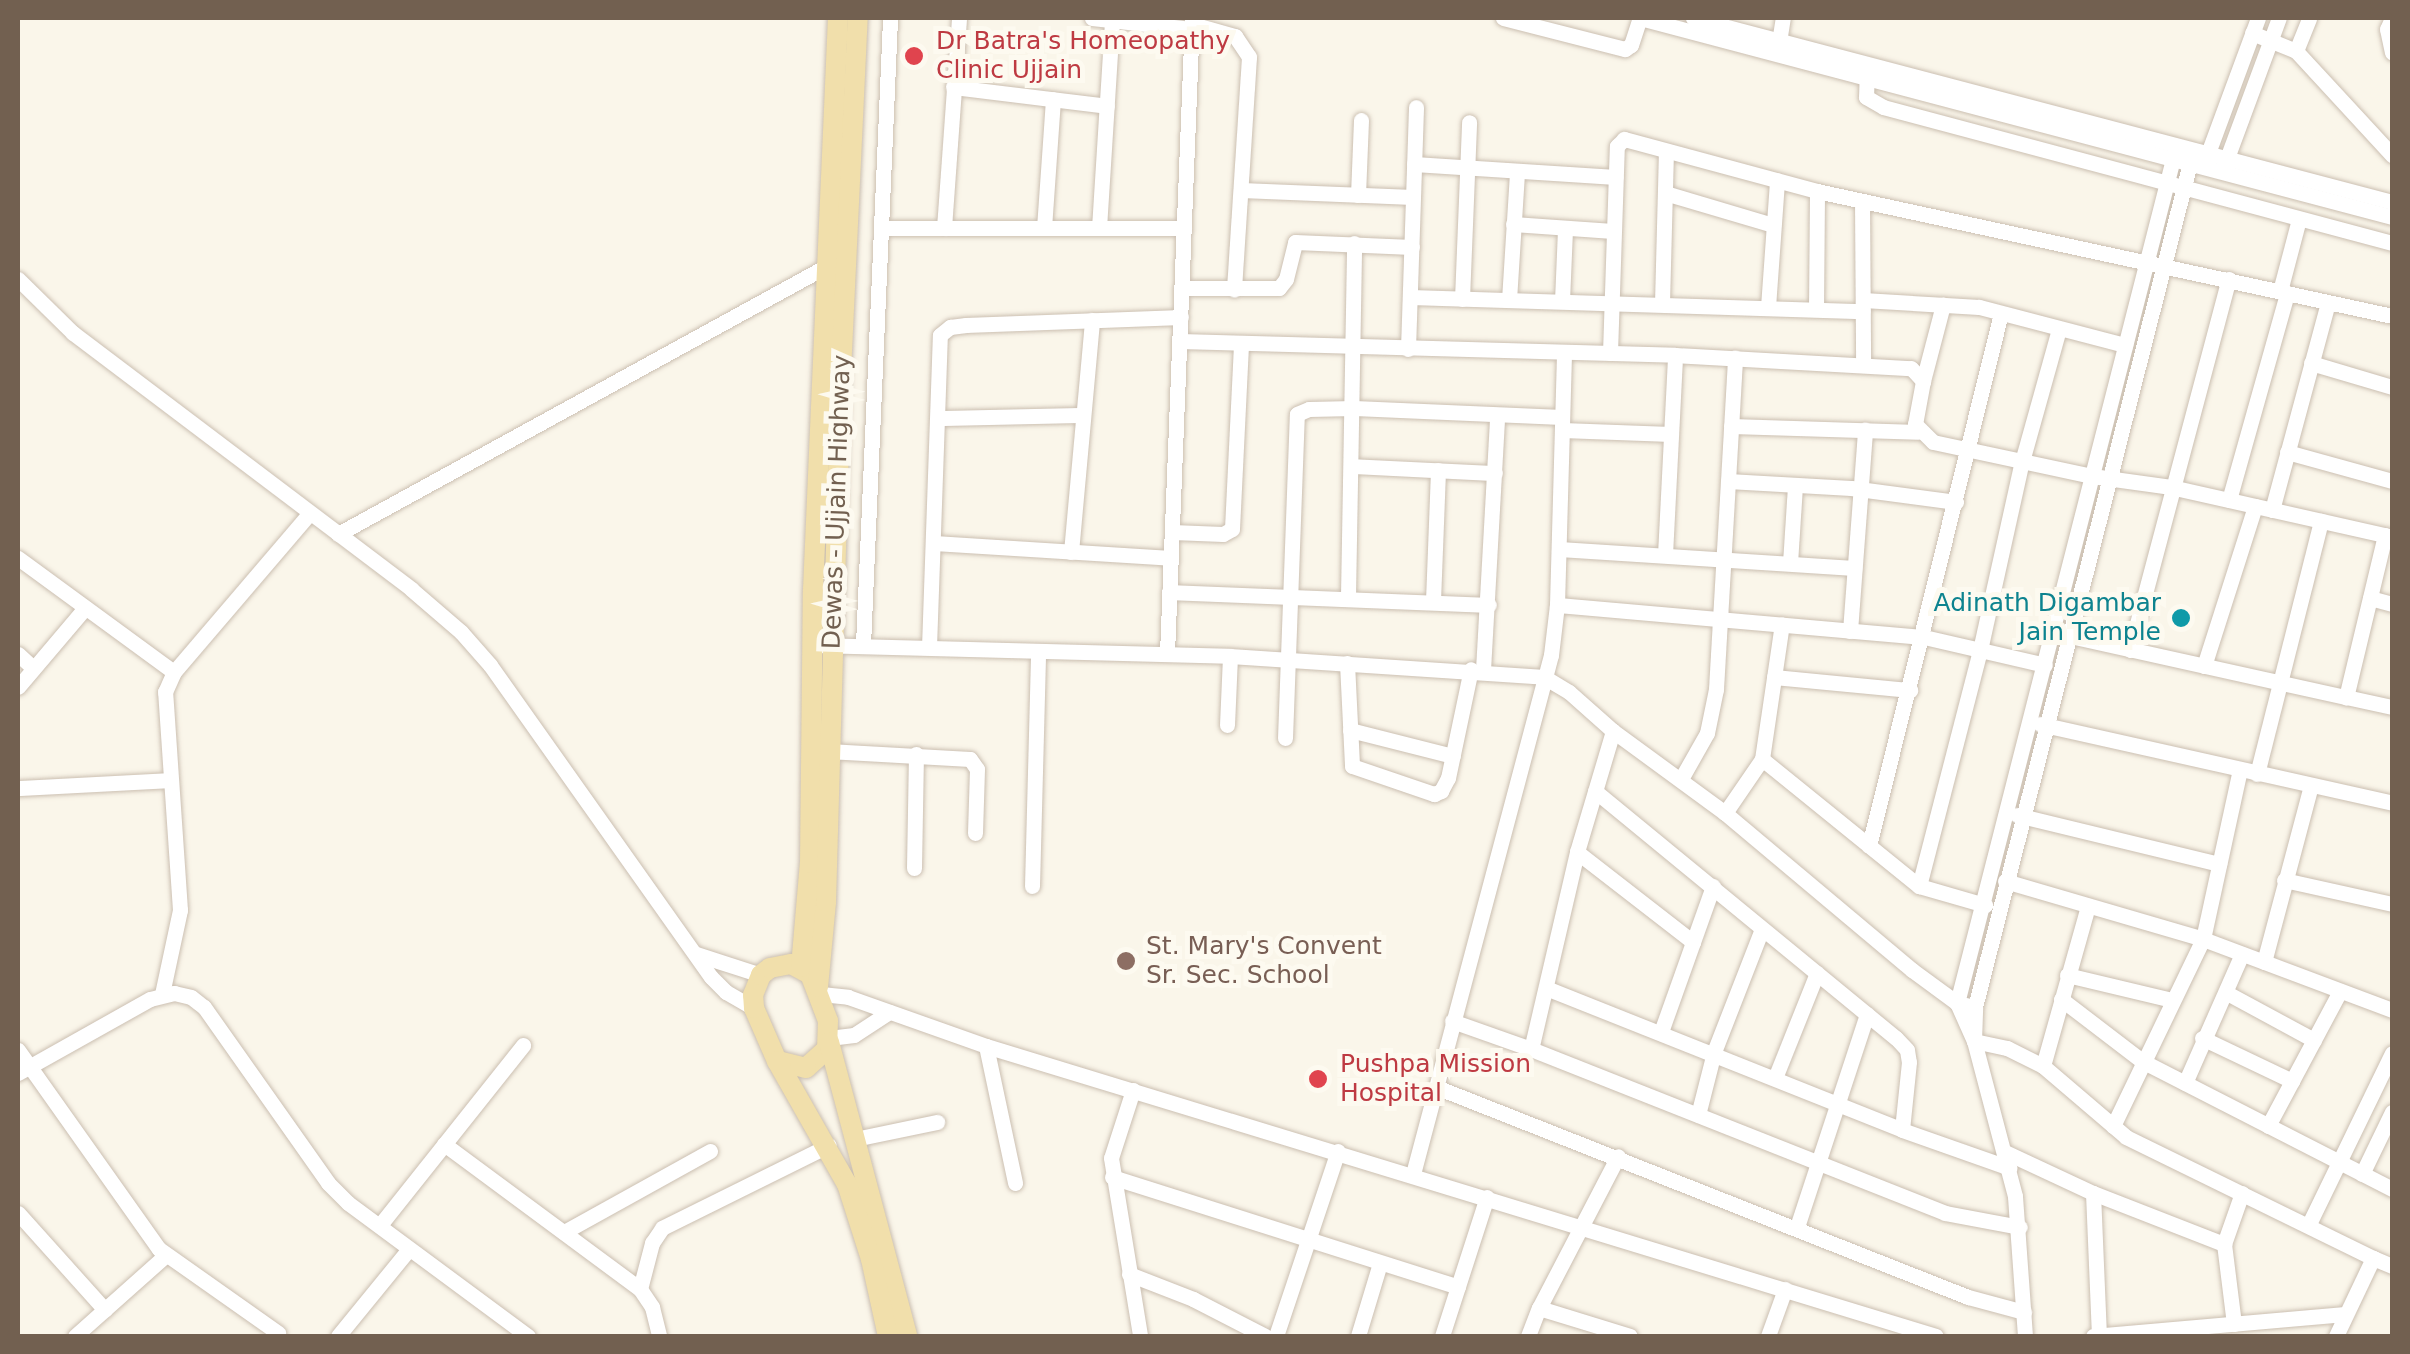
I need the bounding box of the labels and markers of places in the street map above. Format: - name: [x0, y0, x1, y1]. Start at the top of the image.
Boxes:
- place label: Dr Batra's Homeopathy Clinic Ujjain: [936, 27, 1230, 86]
- marker: Dr Batra's Homeopathy Clinic Ujjain: [901, 43, 927, 69]
- place label: Adinath Digambar Jain Temple: [1934, 589, 2161, 648]
- marker: Adinath Digambar Jain Temple: [2170, 607, 2192, 629]
- place label: St. Mary's Convent Sr. Sec. School: [1146, 932, 1382, 991]
- marker: St. Mary's Convent Sr. Sec. School: [1115, 950, 1137, 972]
- place label: Pushpa Mission Hospital: [1340, 1050, 1531, 1109]
- marker: Pushpa Mission Hospital: [1305, 1066, 1331, 1092]

